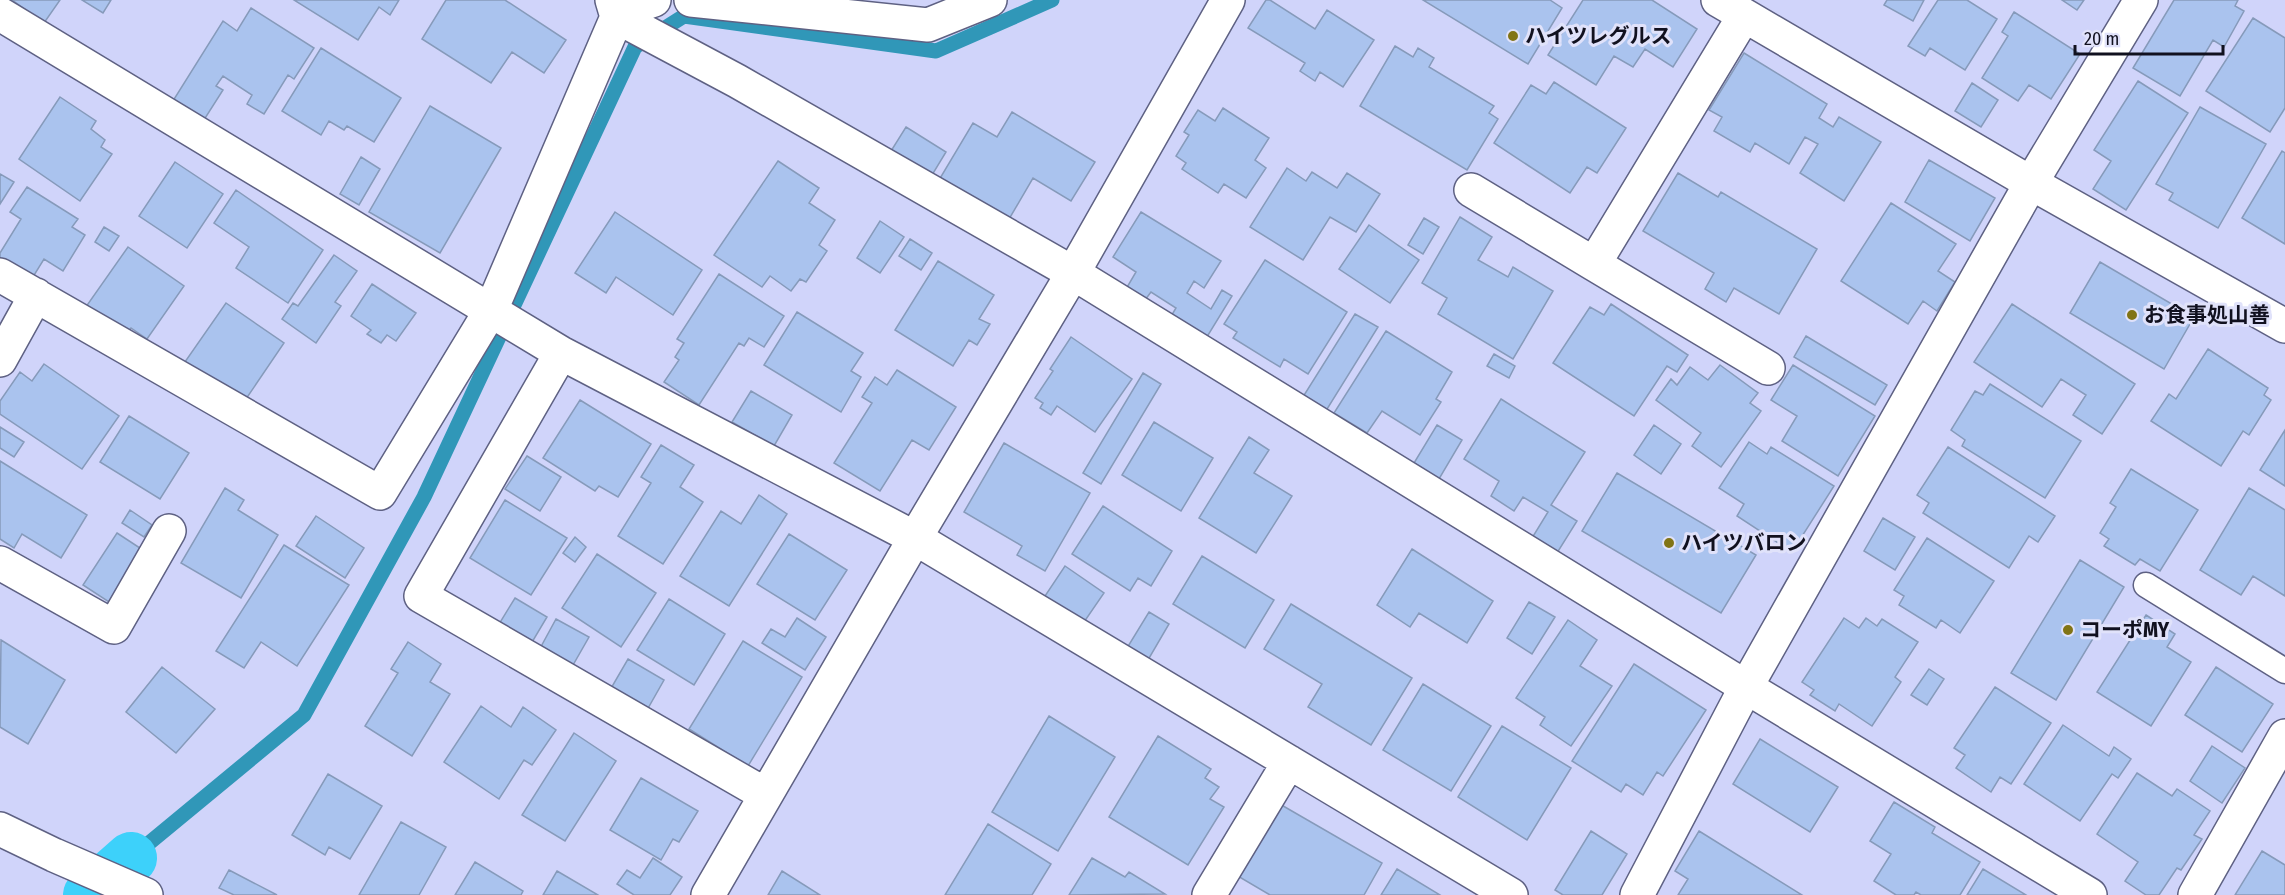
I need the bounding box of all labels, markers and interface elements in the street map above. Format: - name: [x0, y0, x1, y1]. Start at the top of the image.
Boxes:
- scale bar: [2075, 18, 2224, 56]
- place label: ハイツレグルス: [1525, 23, 1672, 49]
- text: 20 m: [2084, 28, 2119, 50]
- marker: ハイツレグルス: [1506, 29, 1520, 43]
- place label: お食事処山善: [2144, 302, 2270, 328]
- marker: お食事処山善: [2125, 308, 2139, 322]
- place label: ハイツバロン: [1681, 530, 1807, 556]
- marker: ハイツバロン: [1662, 536, 1676, 550]
- place label: コーポMY: [2080, 617, 2170, 643]
- marker: コーポMY: [2061, 623, 2075, 637]

